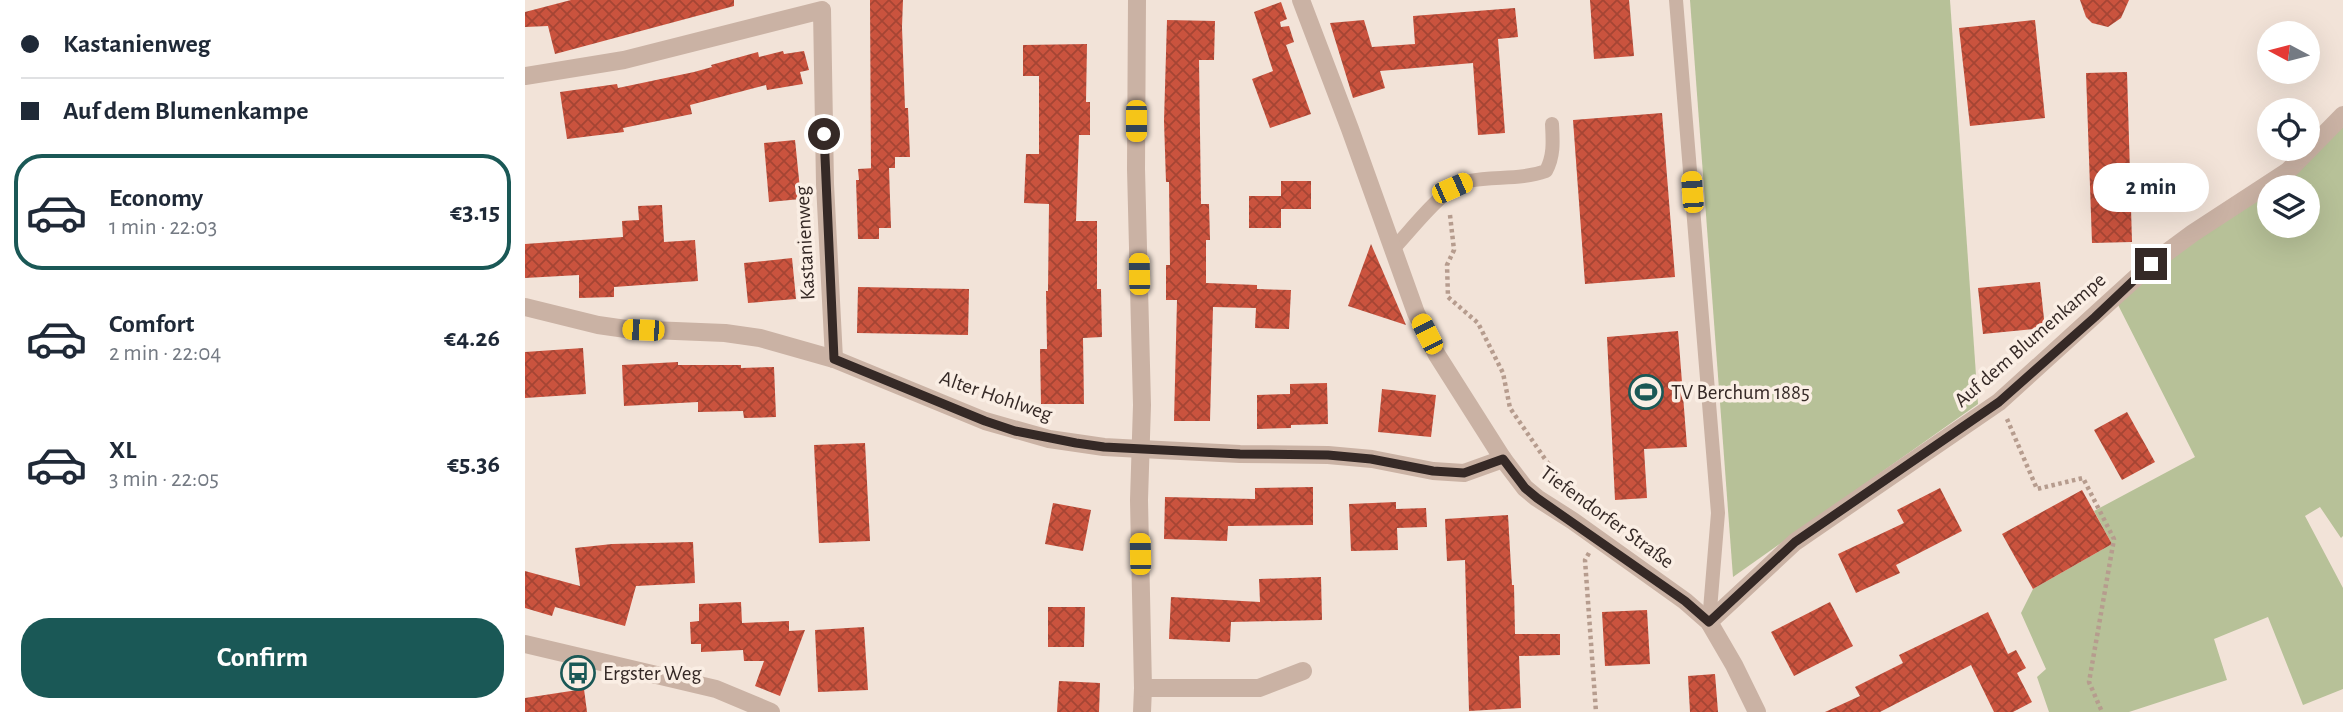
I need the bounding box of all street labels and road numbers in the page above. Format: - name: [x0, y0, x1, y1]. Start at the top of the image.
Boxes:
- street label: Kastanienweg: [791, 184, 818, 301]
- street label: Auf dem Blumenkampe: [1950, 269, 2110, 411]
- street label: Alter Hohlweg: [937, 367, 1056, 425]
- street label: Tiefendorfer Straße: [1536, 462, 1678, 572]

